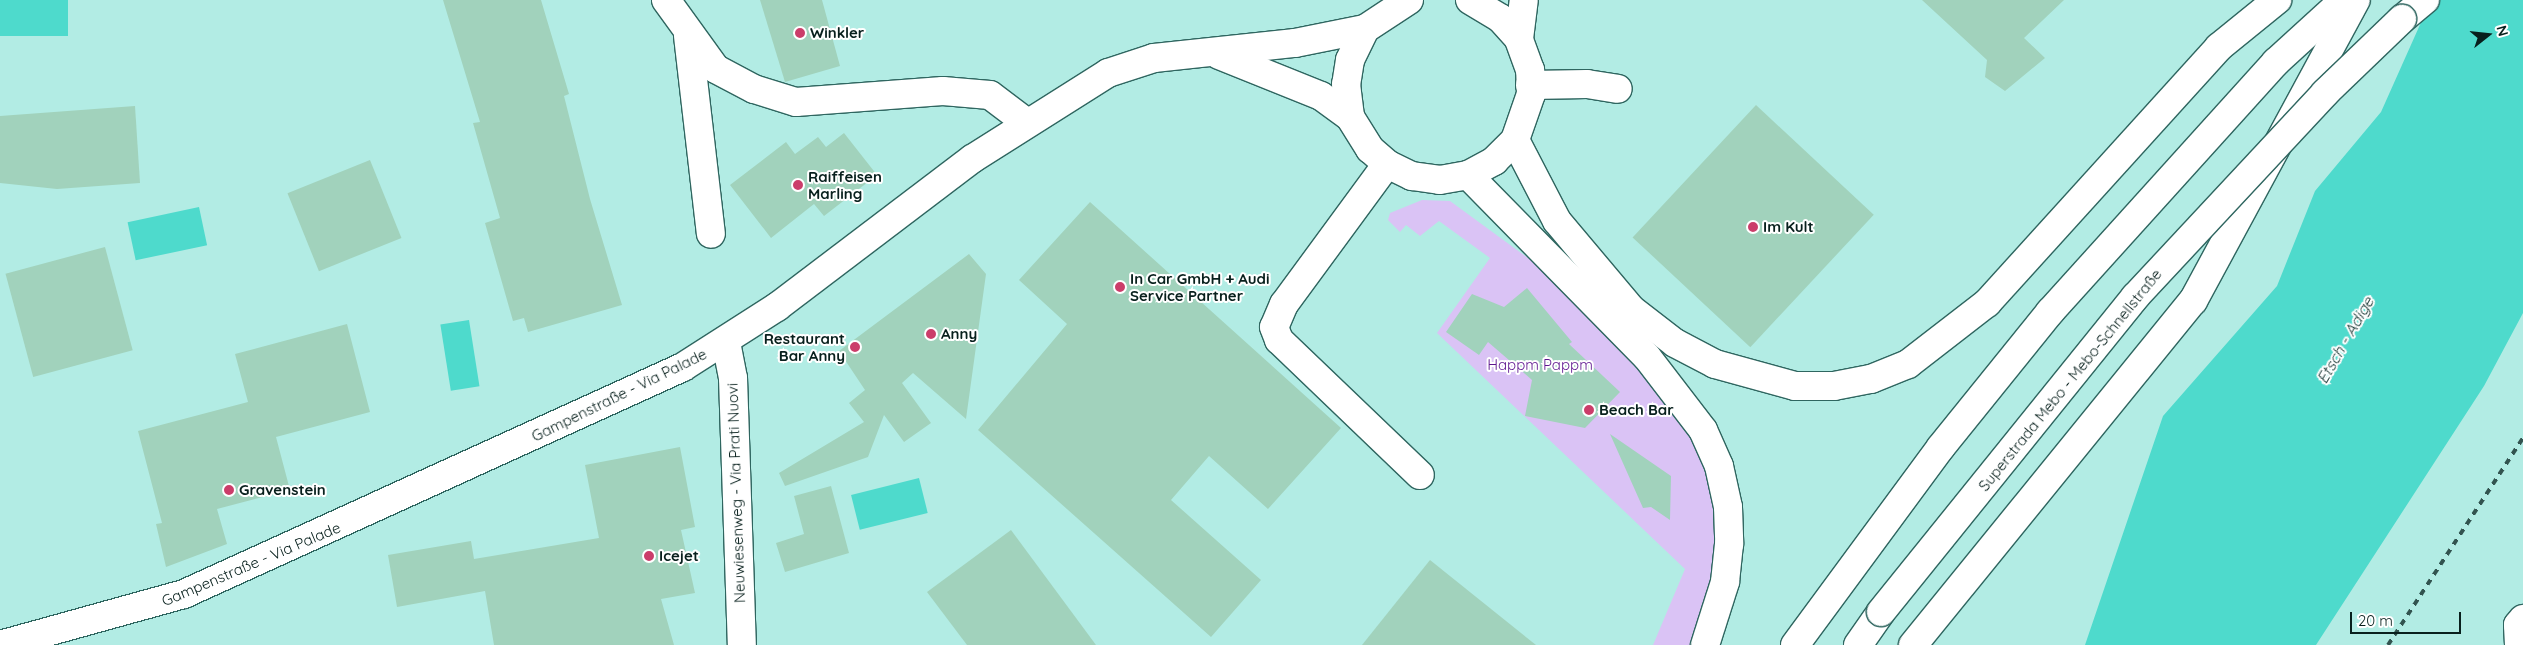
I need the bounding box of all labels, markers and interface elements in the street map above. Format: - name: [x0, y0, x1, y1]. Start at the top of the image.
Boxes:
- north arrow: [2463, 10, 2513, 60]
- text: N: [2492, 23, 2512, 38]
- place label: Winkler: [810, 24, 864, 42]
- marker: Winkler: [794, 27, 806, 39]
- place label: Raiffeisen Marling: [808, 167, 882, 202]
- marker: Raiffeisen Marling: [792, 179, 804, 191]
- place label: Im Kult: [1763, 218, 1814, 236]
- marker: Im Kult: [1747, 221, 1759, 233]
- street label: Superstrada Mebo - Mebo-Schnellstraße: [1975, 265, 2165, 495]
- place label: In Car GmbH + Audi Service Partner: [1130, 269, 1270, 304]
- marker: In Car GmbH + Audi Service Partner: [1114, 281, 1126, 293]
- water label: Etsch - Adige: [2312, 293, 2378, 387]
- place label: Anny: [941, 325, 977, 343]
- marker: Anny: [925, 328, 937, 340]
- place label: Restaurant Bar Anny: [764, 329, 845, 364]
- marker: Restaurant Bar Anny: [849, 341, 861, 353]
- street label: Gampenstraße - Via Palade: [529, 345, 709, 445]
- park label: Happm Pappm: [1487, 356, 1593, 374]
- street label: Neuwiesenweg - Via Prati Nuovi: [723, 383, 749, 603]
- place label: Beach Bar: [1599, 401, 1674, 419]
- marker: Beach Bar: [1583, 404, 1595, 416]
- place label: Gravenstein: [239, 481, 326, 499]
- marker: Gravenstein: [223, 484, 235, 496]
- street label: Gampenstraße - Via Palade: [159, 518, 343, 610]
- place label: Icejet: [659, 547, 699, 565]
- marker: Icejet: [643, 550, 655, 562]
- scale bar: [2353, 602, 2464, 634]
- text: 20 m: [2358, 611, 2393, 630]

